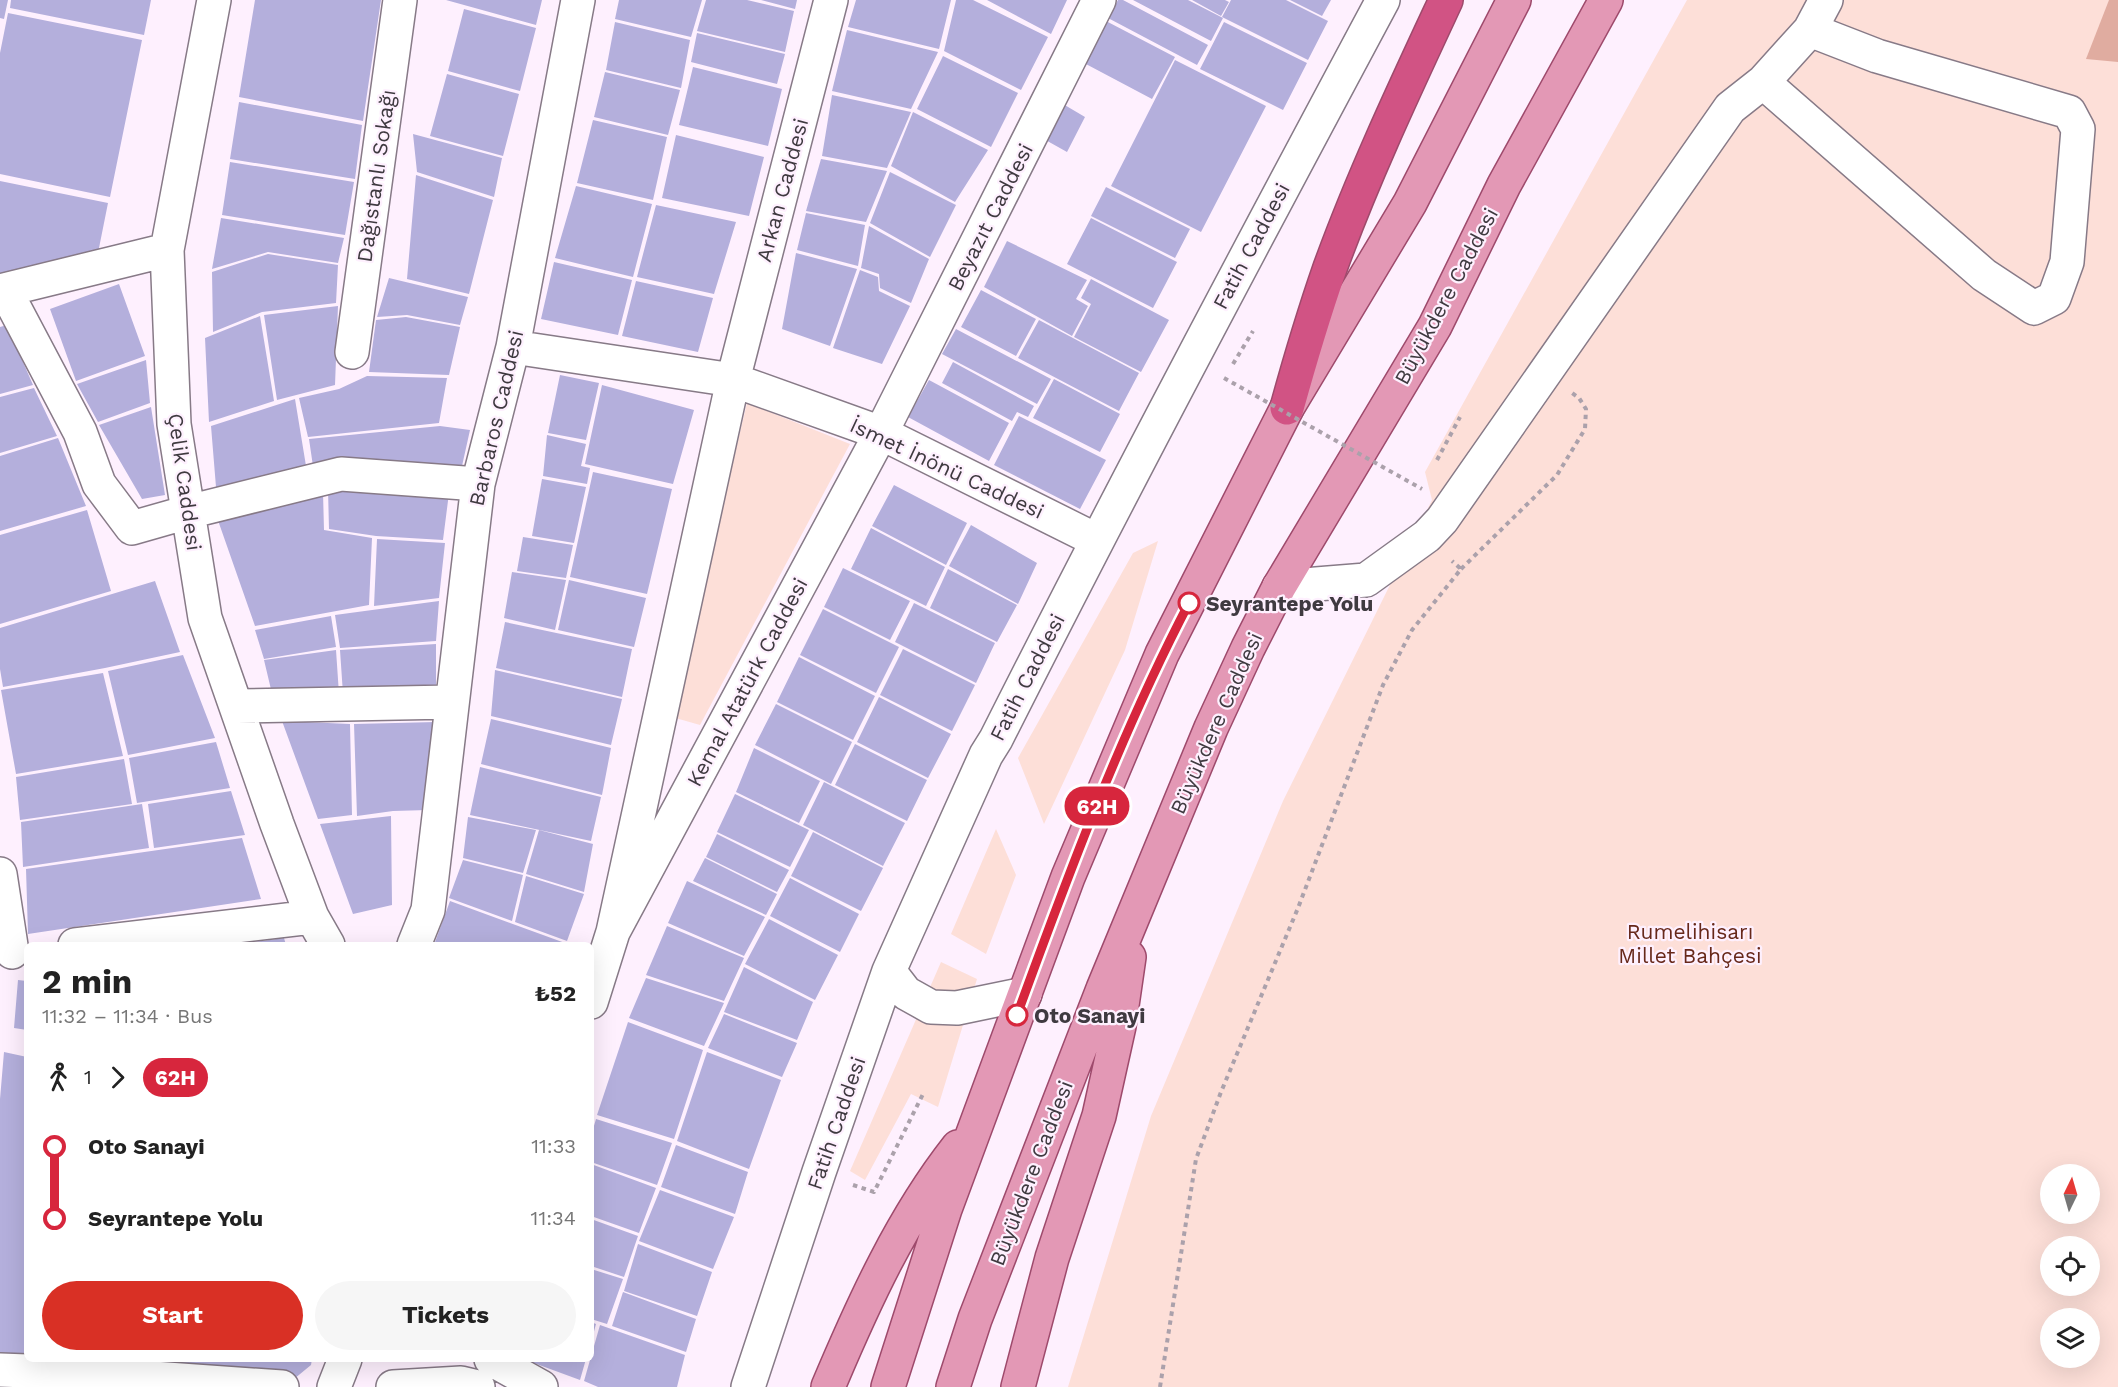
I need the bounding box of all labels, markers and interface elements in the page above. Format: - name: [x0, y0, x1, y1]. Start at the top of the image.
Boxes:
- street label: Dağıstanlı Sokağı: [352, 88, 400, 264]
- street label: Arkan Caddesi: [751, 115, 813, 265]
- street label: Beyazıt Caddesi: [942, 139, 1038, 295]
- street label: Fatih Caddesi: [1207, 179, 1295, 313]
- street label: Büyükdere Caddesi: [1389, 204, 1503, 388]
- street label: Barbaros Caddesi: [464, 328, 528, 508]
- street label: Çelik Caddesi: [163, 412, 207, 552]
- street label: İsmet İnönü Caddesi: [846, 412, 1048, 524]
- street label: Kemal Atatürk Caddesi: [681, 573, 813, 791]
- place label: Seyrantepe Yolu: [1206, 591, 1373, 616]
- marker: Seyrantepe Yolu: [1178, 592, 1200, 614]
- street label: Fatih Caddesi: [984, 609, 1070, 745]
- street label: Büyükdere Caddesi: [1165, 628, 1267, 818]
- line badge: 62H: [1062, 786, 1132, 826]
- text: 62H: [1076, 794, 1118, 819]
- park label: Rumelihisarı Millet Bahçesi: [1618, 919, 1762, 968]
- text: 2 min: [42, 962, 132, 1001]
- text: ₺52: [534, 981, 576, 1006]
- place label: Oto Sanayi: [1034, 1003, 1145, 1028]
- text: 11:32 – 11:34 · Bus: [42, 1004, 213, 1028]
- marker: Oto Sanayi: [1006, 1004, 1028, 1026]
- street label: Fatih Caddesi: [802, 1053, 870, 1193]
- icon: walk: [42, 1061, 75, 1094]
- icon: forward: [101, 1061, 134, 1094]
- text: 1: [84, 1065, 92, 1089]
- text: 62H: [155, 1065, 196, 1090]
- street label: Büyükdere Caddesi: [984, 1077, 1078, 1269]
- text: Oto Sanayi: [88, 1134, 205, 1159]
- text: 11:33: [531, 1134, 576, 1158]
- north arrow: [2040, 1164, 2100, 1224]
- map controls: [2040, 1164, 2100, 1368]
- text: Seyrantepe Yolu: [88, 1206, 263, 1231]
- text: 11:34: [531, 1206, 576, 1230]
- button: locate: [2040, 1236, 2100, 1296]
- button: Start: [42, 1281, 303, 1350]
- button: Tickets: [315, 1281, 576, 1350]
- button: layers: [2040, 1308, 2100, 1368]

